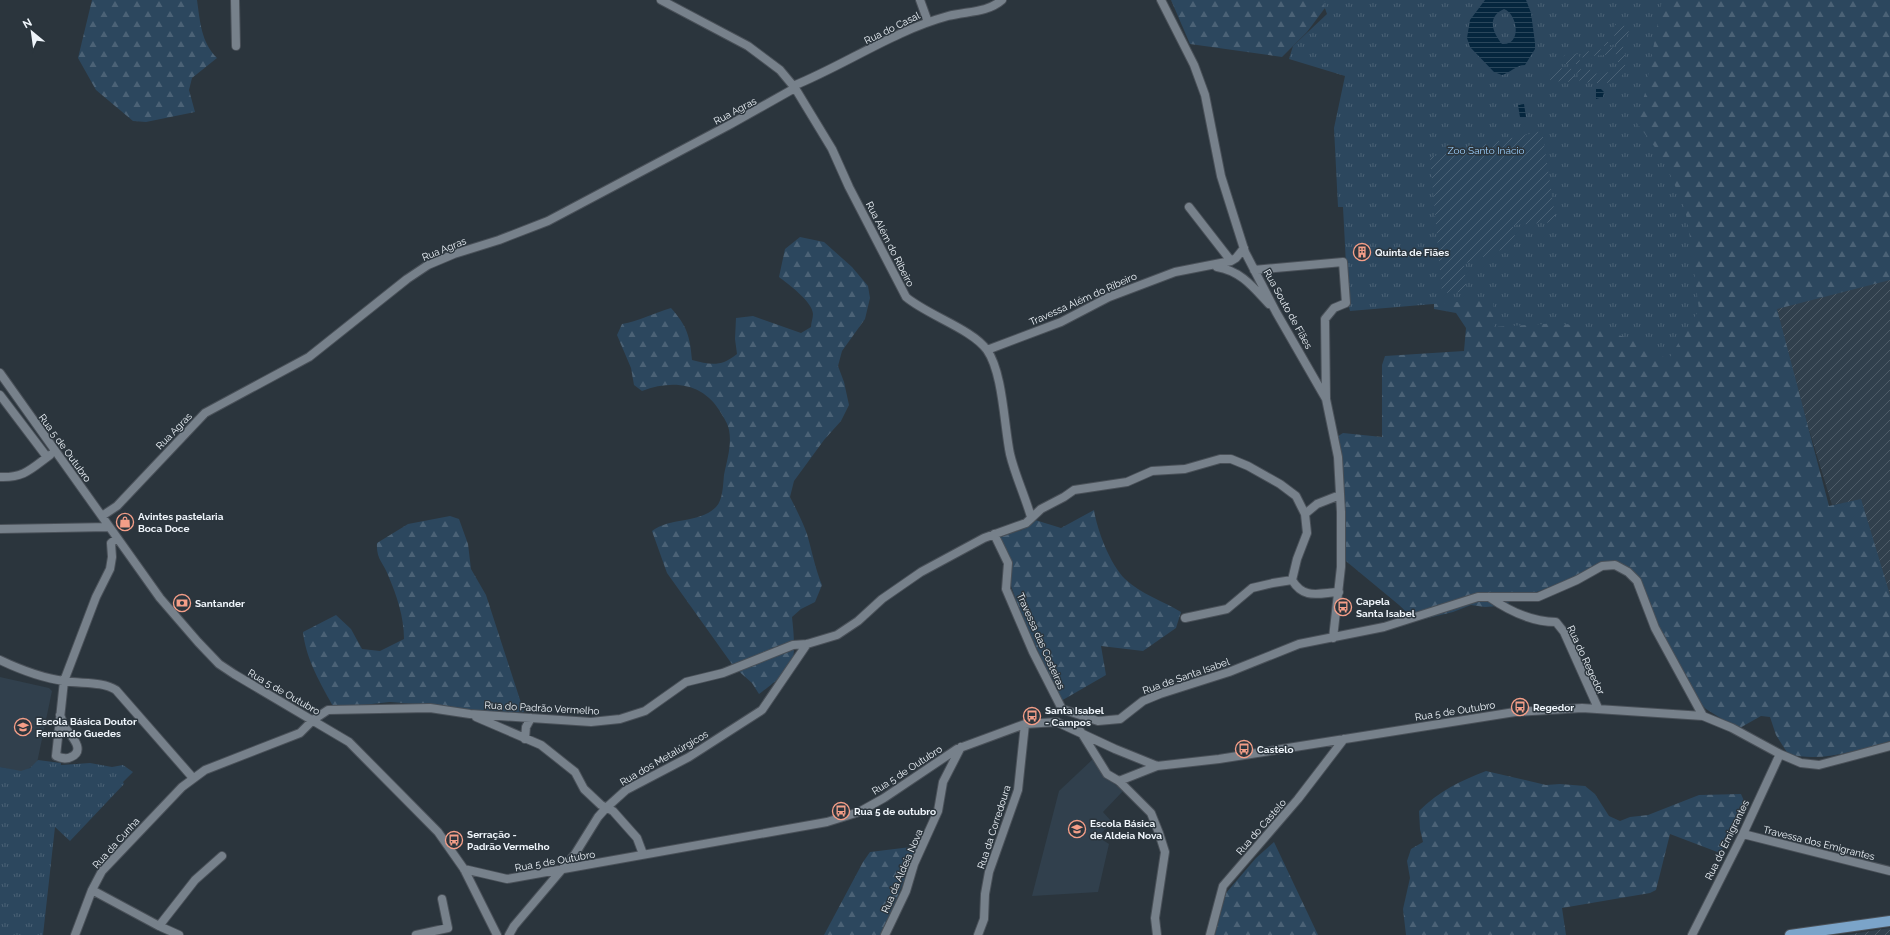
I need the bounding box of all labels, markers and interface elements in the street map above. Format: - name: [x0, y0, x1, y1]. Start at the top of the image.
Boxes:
- street label: Rua do Casal: [862, 10, 922, 46]
- north arrow: [12, 12, 52, 52]
- text: N: [21, 16, 34, 31]
- street label: Rua Agras: [712, 95, 758, 127]
- park label: Zoo Santo Inácio: [1447, 145, 1525, 156]
- street label: Rua Além do Ribeiro: [864, 200, 916, 288]
- street label: Rua Agras: [420, 235, 468, 263]
- building icon: Quinta de Fiães: [1352, 242, 1372, 262]
- place label: Quinta de Fiães: [1375, 247, 1449, 258]
- street label: Rua Souto de Fiães: [1262, 267, 1314, 351]
- street label: Travessa Além do Ribeiro: [1028, 270, 1138, 328]
- street label: Rua Agras: [154, 410, 194, 452]
- street label: Rua 5 de Outubro: [37, 412, 93, 484]
- place label: Avintes pastelaria Boca Doce: [138, 511, 224, 534]
- shop icon: Avintes pastelaria Boca Doce: [115, 512, 135, 532]
- street label: Travessa das Costeiras: [1015, 591, 1067, 691]
- bank icon: Santander: [172, 593, 192, 613]
- place label: Capela Santa Isabel: [1356, 596, 1416, 619]
- bus stop icon: Capela Santa Isabel: [1333, 597, 1353, 617]
- place label: Santander: [195, 598, 245, 609]
- street label: Rua do Regedor: [1565, 624, 1607, 697]
- street label: Rua de Santa Isabel: [1141, 656, 1231, 696]
- street label: Rua 5 de Outubro: [246, 667, 322, 717]
- bus stop icon: Regedor: [1510, 697, 1530, 717]
- street label: Rua do Padrão Vermelho: [484, 699, 600, 717]
- street label: Rua 5 de Outubro: [1414, 699, 1496, 723]
- place label: Regedor: [1533, 702, 1574, 713]
- place label: Santa Isabel - Campos: [1045, 705, 1105, 728]
- bus stop icon: Santa Isabel - Campos: [1022, 706, 1042, 726]
- place label: Escola Básica Doutor Fernando Guedes: [36, 716, 137, 739]
- school or university icon: Escola Básica Doutor Fernando Guedes: [13, 717, 33, 737]
- street label: Rua dos Metalúrgicos: [618, 728, 710, 788]
- bus stop icon: Castelo: [1234, 739, 1254, 759]
- street label: Rua 5 de Outubro: [870, 743, 944, 797]
- place label: Castelo: [1257, 744, 1294, 755]
- street label: Rua da Corredoura: [975, 784, 1013, 870]
- street label: Rua do Castelo: [1234, 797, 1288, 857]
- street label: Rua do Emigrantes: [1703, 798, 1751, 882]
- bus stop icon: Rua 5 de outubro: [831, 801, 851, 821]
- place label: Rua 5 de outubro: [854, 806, 936, 817]
- street label: Rua da Cunha: [90, 815, 142, 871]
- place label: Escola Básica de Aldeia Nova: [1090, 818, 1162, 841]
- school or university icon: Escola Básica de Aldeia Nova: [1067, 819, 1087, 839]
- street label: Travessa dos Emigrantes: [1762, 824, 1876, 862]
- street label: Rua da Aldeia Nova: [879, 827, 925, 915]
- place label: Serração - Padrão Vermelho: [467, 829, 550, 852]
- bus stop icon: Serração - Padrão Vermelho: [444, 830, 464, 850]
- street label: Rua 5 de Outubro: [514, 849, 596, 873]

